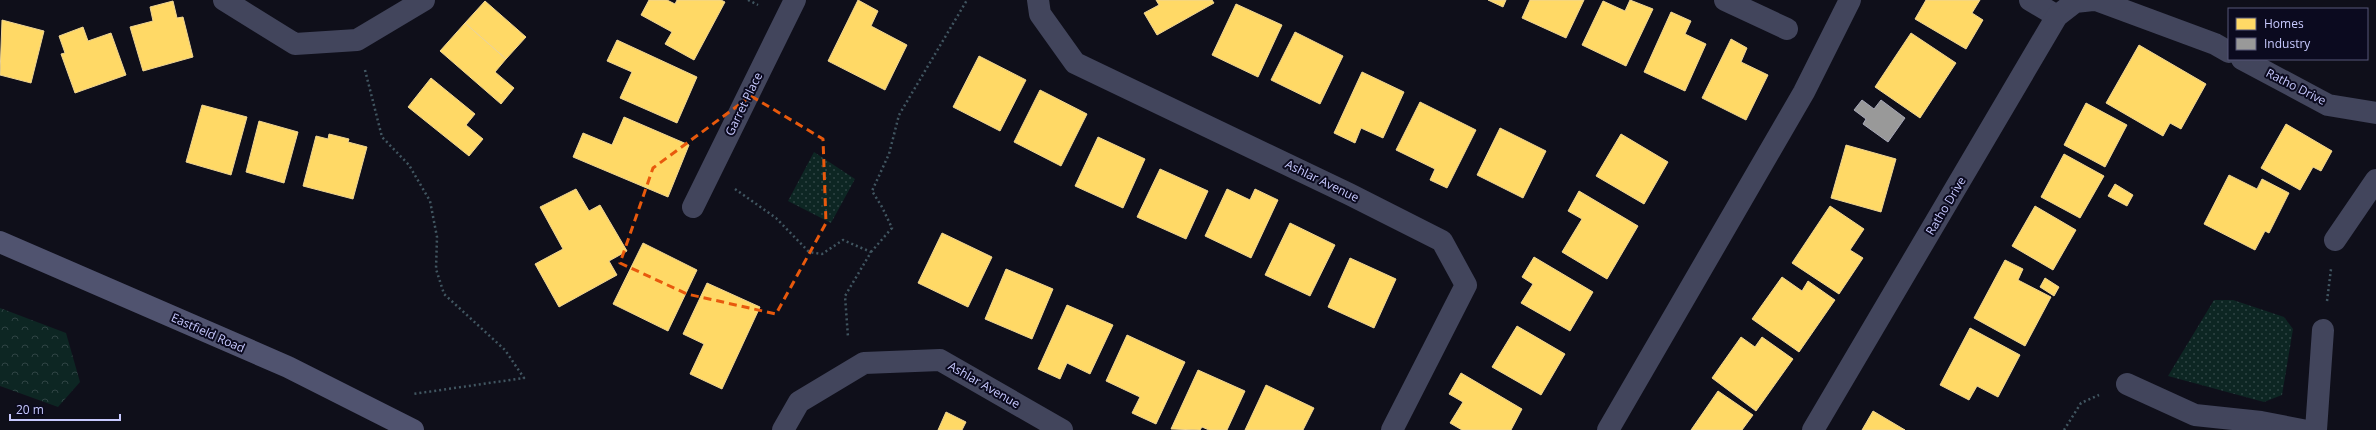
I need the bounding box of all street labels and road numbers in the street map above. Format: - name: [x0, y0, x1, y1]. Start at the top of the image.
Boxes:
- street label: Ratho Drive: [2263, 64, 2329, 109]
- street label: Garret Place: [721, 69, 766, 138]
- street label: Ashlar Avenue: [1282, 155, 1362, 206]
- street label: Ratho Drive: [1921, 173, 1970, 238]
- street label: Eastfield Road: [169, 309, 248, 356]
- street label: Ashlar Avenue: [945, 357, 1023, 412]

